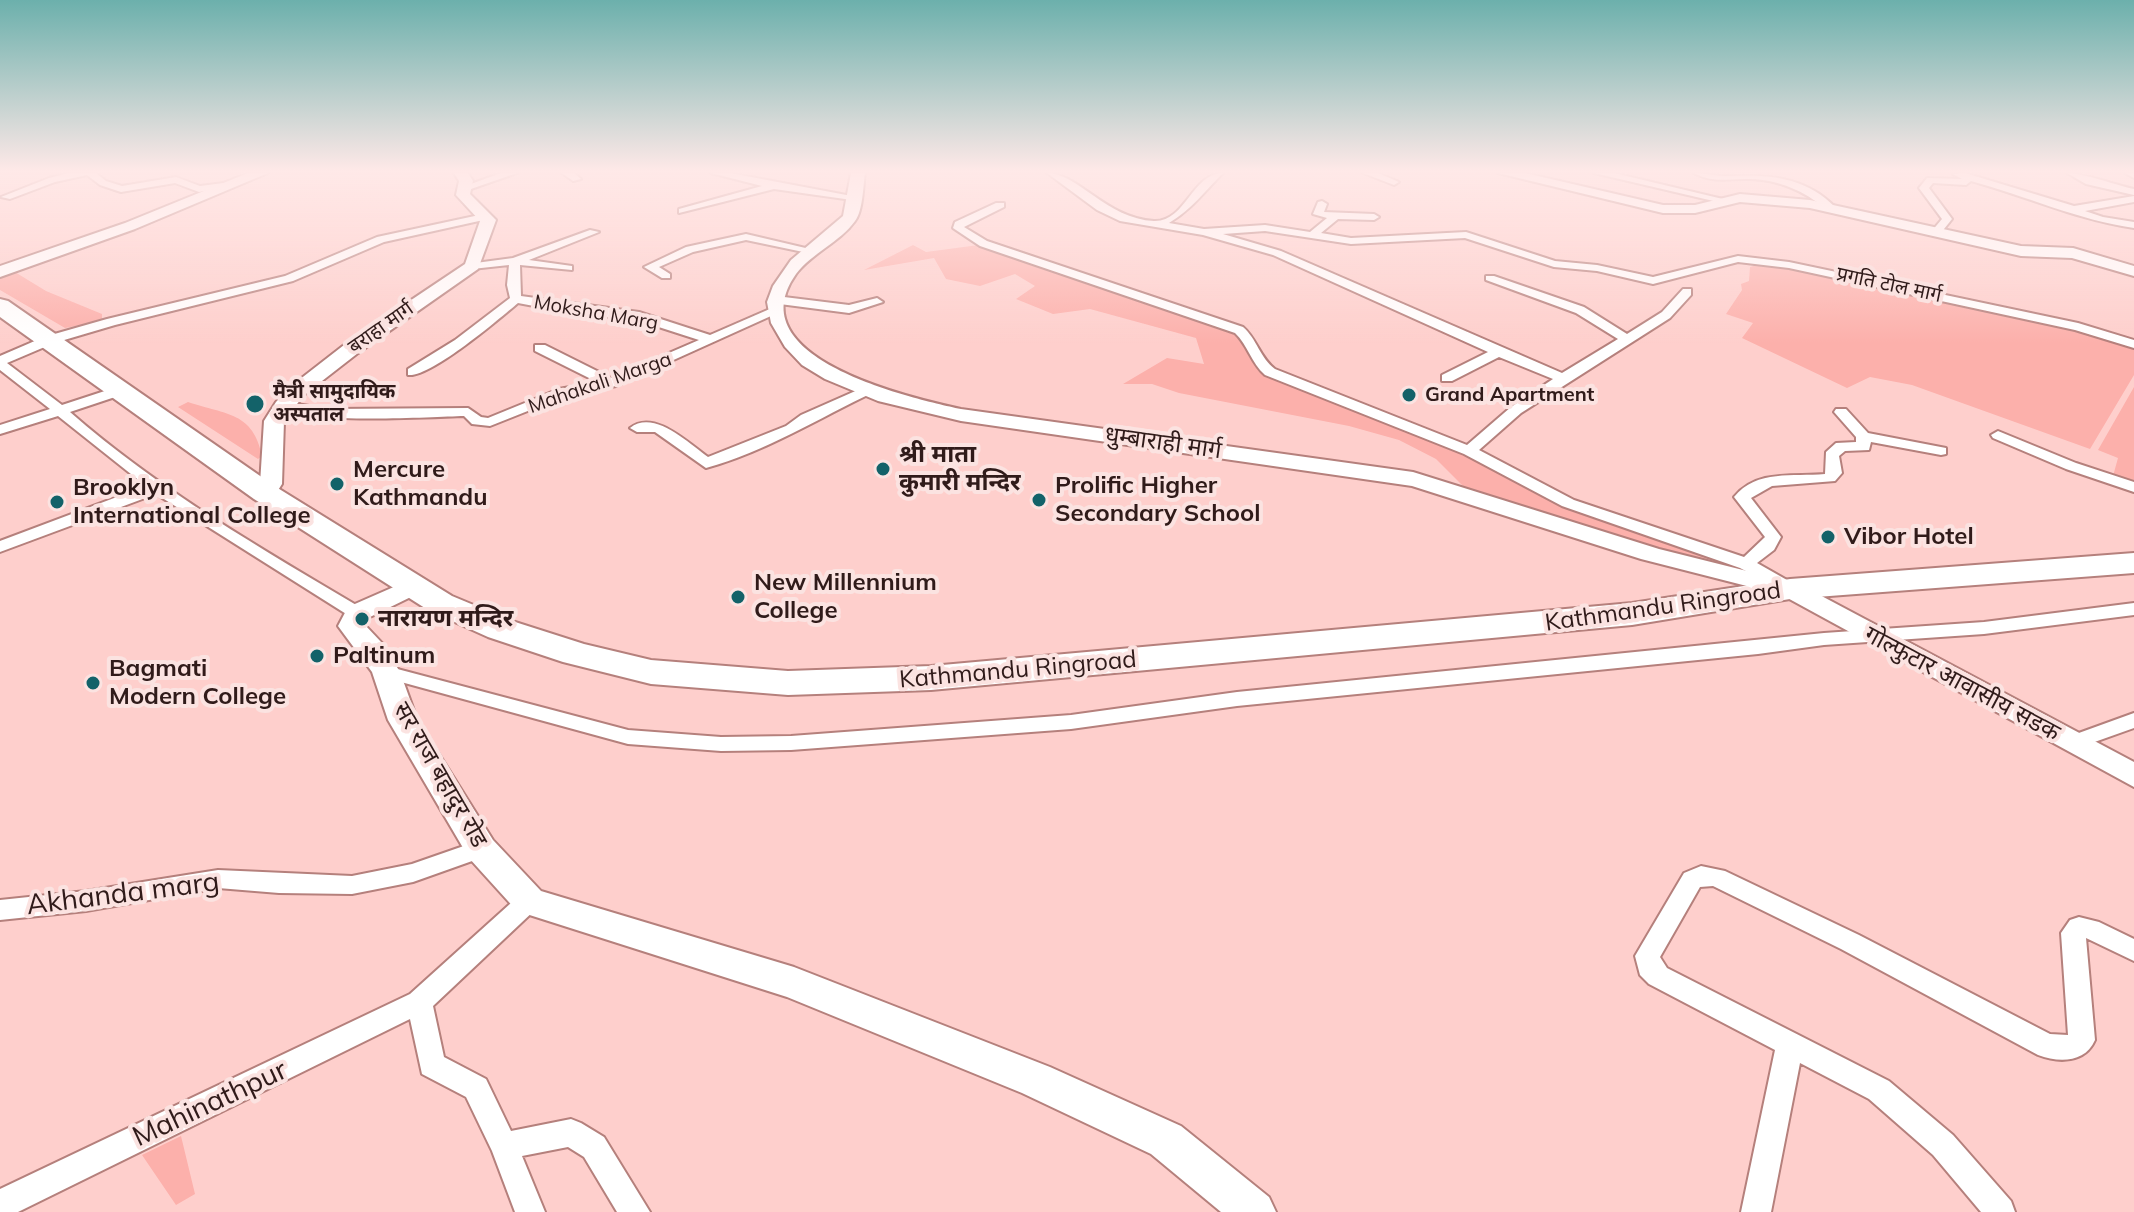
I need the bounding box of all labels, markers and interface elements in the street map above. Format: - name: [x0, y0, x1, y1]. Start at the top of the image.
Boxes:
- street label: प्रगति टोल मार्ग: [1834, 262, 1944, 308]
- street label: Moksha Marg: [532, 290, 660, 336]
- street label: बराहा मार्ग: [344, 297, 418, 359]
- street label: Mahakali Marga: [525, 347, 675, 419]
- place label: मैत्री सामुदायिक अस्पताल: [273, 380, 395, 427]
- place label: Grand Apartment: [1425, 383, 1594, 407]
- marker: Grand Apartment: [1400, 386, 1418, 404]
- marker: मैत्री सामुदायिक अस्पताल: [244, 393, 266, 415]
- street label: धुम्बाराही मार्ग: [1103, 421, 1223, 465]
- place label: श्री माता कुमारी मन्दिर: [899, 441, 1020, 497]
- place label: Mercure Kathmandu: [353, 456, 488, 512]
- marker: श्री माता कुमारी मन्दिर: [874, 460, 892, 478]
- place label: Prolific Higher Secondary School: [1055, 472, 1260, 528]
- place label: Brooklyn International College: [73, 474, 311, 530]
- marker: Mercure Kathmandu: [328, 475, 346, 493]
- marker: Prolific Higher Secondary School: [1030, 491, 1048, 509]
- marker: Brooklyn International College: [48, 493, 66, 511]
- place label: Vibor Hotel: [1844, 523, 1974, 551]
- marker: Vibor Hotel: [1819, 528, 1837, 546]
- place label: New Millennium College: [754, 569, 937, 625]
- street label: Kathmandu Ringroad: [1543, 576, 1783, 638]
- marker: New Millennium College: [729, 588, 747, 606]
- place label: नारायण मन्दिर: [378, 605, 513, 633]
- marker: नारायण मन्दिर: [353, 610, 371, 628]
- street label: गोल्फुटार आवासीय सडक: [1859, 620, 2065, 748]
- place label: Paltinum: [333, 642, 435, 670]
- street label: Kathmandu Ringroad: [898, 645, 1138, 695]
- marker: Paltinum: [308, 647, 326, 665]
- place label: Bagmati Modern College: [109, 655, 286, 711]
- marker: Bagmati Modern College: [84, 674, 102, 692]
- street label: सर राज बहादुर रोड: [387, 697, 493, 853]
- street label: Akhanda marg: [25, 866, 221, 922]
- street label: Mahinathpur: [127, 1054, 293, 1154]

